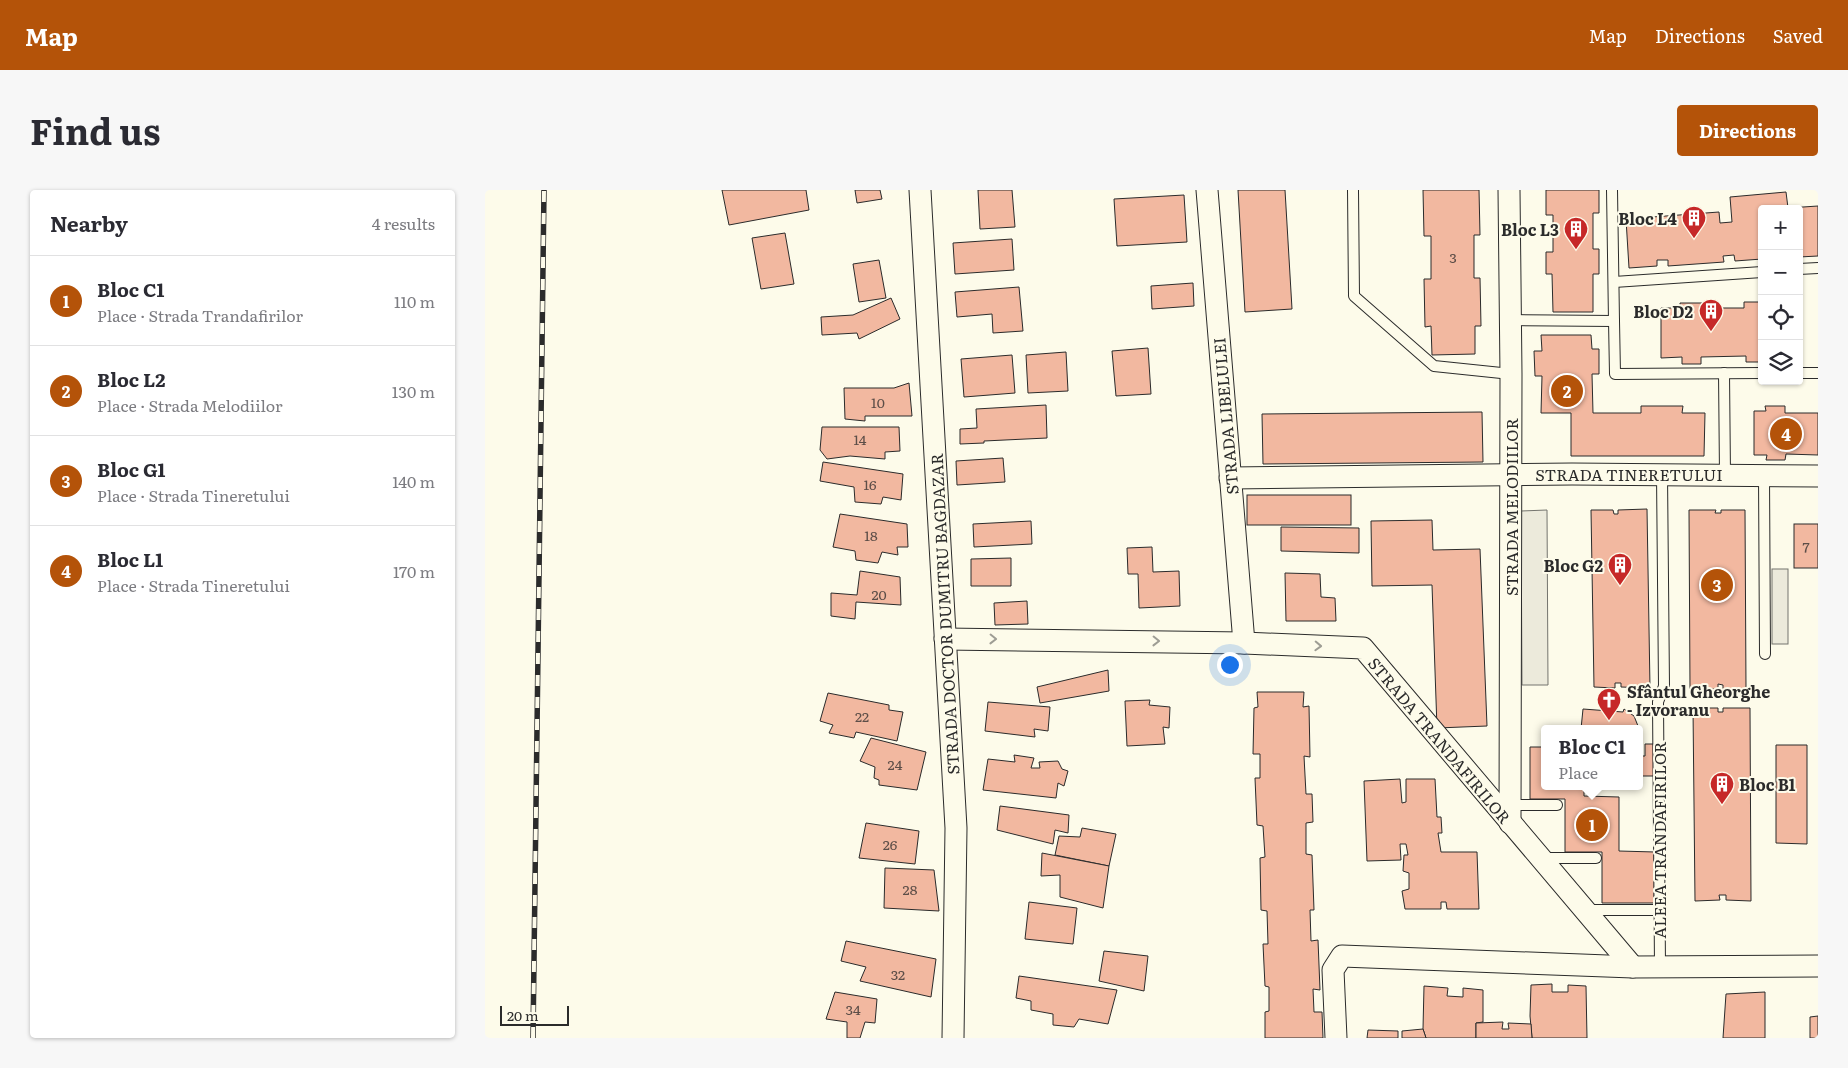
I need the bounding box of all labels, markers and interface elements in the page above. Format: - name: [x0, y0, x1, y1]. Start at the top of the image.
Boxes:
- text: Map: [25, 18, 78, 53]
- text: Map: [1589, 22, 1627, 49]
- text: Directions: [1655, 22, 1745, 49]
- text: Saved: [1773, 22, 1823, 49]
- text: Find us: [30, 104, 160, 156]
- button: Directions: [1677, 105, 1818, 156]
- building icon: Bloc L4: [1681, 205, 1707, 239]
- map controls: [1758, 205, 1803, 385]
- button: +: [1758, 205, 1803, 250]
- place label: Bloc L4: [1618, 206, 1677, 230]
- text: Nearby: [50, 207, 128, 238]
- text: 4 results: [372, 211, 435, 235]
- building icon: Bloc L3: [1563, 216, 1589, 250]
- place label: Bloc L3: [1501, 217, 1559, 241]
- house number: 3: [1449, 247, 1457, 267]
- button: −: [1758, 250, 1803, 295]
- text: Bloc C1: [97, 275, 164, 303]
- text: 1: [63, 289, 69, 313]
- text: 110 m: [394, 289, 435, 313]
- button: locate: [1758, 295, 1803, 340]
- building icon: Bloc D2: [1698, 298, 1724, 332]
- place label: Bloc D2: [1633, 299, 1693, 323]
- text: Place · Strada Trandafirilor: [97, 303, 303, 327]
- street label: STRADA LIBELULEI: [1206, 336, 1244, 496]
- button: layers: [1758, 340, 1803, 385]
- text: Bloc L2: [97, 365, 165, 393]
- pin: 2: [1551, 372, 1583, 410]
- text: 2: [62, 379, 70, 403]
- text: 130 m: [392, 379, 435, 403]
- house number: 10: [871, 392, 885, 412]
- text: Place · Strada Melodiilor: [97, 393, 283, 417]
- pin: 4: [1770, 415, 1802, 453]
- street label: STRADA MELODIILOR: [1499, 418, 1523, 596]
- house number: 14: [854, 429, 867, 449]
- street label: STRADA DOCTOR DUMITRU BAGDAZAR: [924, 452, 964, 775]
- text: Bloc G1: [97, 455, 165, 483]
- street label: STRADA TINERETULUI: [1535, 462, 1723, 486]
- text: 3: [62, 469, 70, 493]
- text: 140 m: [392, 469, 435, 493]
- house number: 16: [863, 474, 877, 494]
- text: Place · Strada Tineretului: [97, 483, 290, 507]
- house number: 18: [864, 525, 878, 545]
- house number: 7: [1802, 536, 1810, 556]
- text: Bloc L1: [97, 545, 163, 573]
- building icon: Bloc G2: [1607, 552, 1633, 586]
- place label: Bloc G2: [1543, 553, 1603, 577]
- text: 4: [61, 559, 71, 583]
- text: 170 m: [393, 559, 435, 583]
- pin: 3: [1701, 566, 1733, 604]
- text: Place · Strada Tineretului: [97, 573, 290, 597]
- house number: 20: [871, 584, 887, 604]
- one-way arrow: [990, 634, 998, 644]
- one-way arrow: [1152, 636, 1160, 647]
- one-way arrow: [1314, 640, 1322, 651]
- your location: [1217, 652, 1243, 678]
- street label: STRADA TRANDAFIRILOR: [1363, 652, 1517, 829]
- place label: Sfântul Gheorghe - Izvoranu: [1627, 679, 1770, 721]
- church icon: Sfântul Gheorghe - Izvoranu: [1596, 687, 1622, 721]
- house number: 22: [855, 706, 869, 726]
- popup: [1541, 725, 1643, 790]
- text: Bloc C1: [1558, 732, 1626, 760]
- street label: ALEEA TRANDAFIRILOR: [1647, 741, 1671, 939]
- house number: 24: [888, 754, 903, 774]
- text: Place: [1558, 760, 1598, 784]
- building icon: Bloc B1: [1709, 771, 1735, 805]
- place label: Bloc B1: [1739, 772, 1796, 796]
- pin: 1: [1576, 806, 1608, 844]
- house number: 26: [883, 834, 898, 854]
- house number: 28: [903, 879, 918, 899]
- house number: 32: [891, 964, 905, 984]
- house number: 34: [845, 999, 861, 1019]
- scale bar: [500, 1003, 569, 1026]
- text: 20 m: [507, 1005, 539, 1025]

